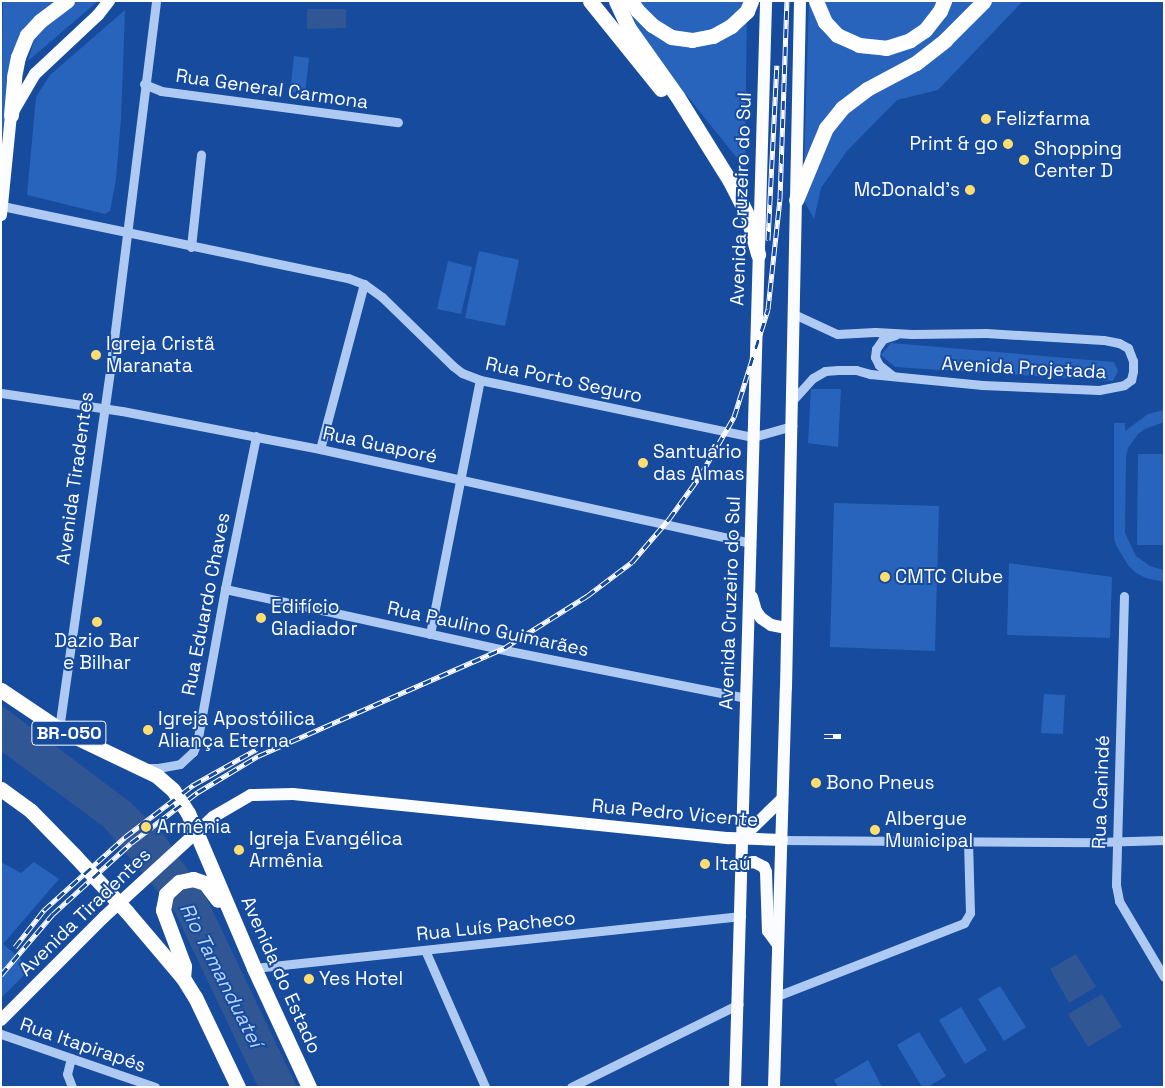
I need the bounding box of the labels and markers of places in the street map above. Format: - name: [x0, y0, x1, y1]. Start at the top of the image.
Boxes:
- place label: Felizfarma: [996, 108, 1090, 130]
- marker: Felizfarma: [980, 113, 992, 125]
- place label: Print & go: [909, 133, 998, 155]
- marker: Print & go: [1002, 138, 1014, 150]
- place label: Shopping Center D: [1034, 138, 1122, 182]
- marker: Shopping Center D: [1018, 154, 1030, 166]
- place label: McDonald's: [854, 179, 960, 201]
- marker: McDonald's: [964, 184, 976, 196]
- place label: Igreja Cristã Maranata: [106, 333, 215, 377]
- marker: Igreja Cristã Maranata: [90, 349, 102, 361]
- place label: Santuário das Almas: [653, 441, 745, 485]
- marker: Santuário das Almas: [637, 457, 649, 469]
- place label: CMTC Clube: [895, 566, 1003, 588]
- marker: CMTC Clube: [879, 571, 891, 583]
- place label: Edifício Gladiador: [271, 596, 358, 640]
- marker: Edifício Gladiador: [255, 612, 267, 624]
- marker: Dazio Bar e Bilhar: [91, 616, 103, 628]
- place label: Dazio Bar e Bilhar: [54, 630, 140, 674]
- place label: Igreja Apostóilica Aliança Eterna: [158, 708, 316, 752]
- marker: Igreja Apostóilica Aliança Eterna: [142, 724, 154, 736]
- place label: Bono Pneus: [826, 772, 935, 794]
- marker: Bono Pneus: [810, 777, 822, 789]
- place label: Albergue Municipal: [885, 808, 973, 852]
- place label: Armênia: [157, 816, 231, 838]
- marker: Armênia: [139, 820, 153, 834]
- marker: Albergue Municipal: [869, 824, 881, 836]
- place label: Igreja Evangélica Armênia: [249, 828, 403, 872]
- marker: Igreja Evangélica Armênia: [233, 844, 245, 856]
- place label: Itaú: [715, 853, 751, 875]
- marker: Itaú: [699, 858, 711, 870]
- place label: Yes Hotel: [319, 968, 403, 990]
- marker: Yes Hotel: [303, 973, 315, 985]

